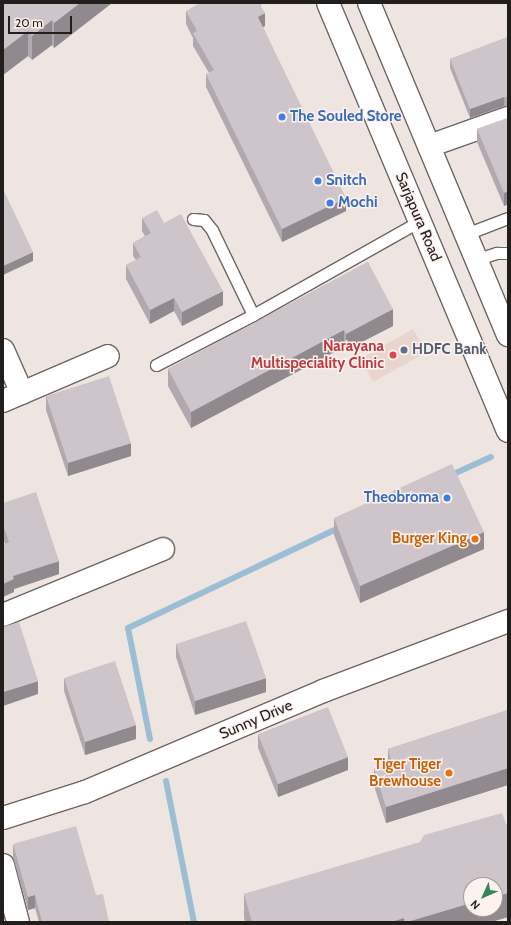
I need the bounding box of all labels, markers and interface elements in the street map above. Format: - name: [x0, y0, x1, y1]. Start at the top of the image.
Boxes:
- scale bar: [10, 8, 74, 34]
- text: 20 m: [15, 15, 43, 30]
- place label: The Souled Store: [290, 108, 401, 126]
- marker: The Souled Store: [277, 112, 287, 122]
- street label: Sarjapura Road: [391, 170, 445, 264]
- place label: Snitch: [326, 172, 367, 190]
- marker: Snitch: [313, 176, 323, 186]
- place label: Mochi: [338, 194, 378, 212]
- marker: Mochi: [325, 198, 335, 208]
- place label: Narayana Multispeciality Clinic: [251, 337, 384, 372]
- place label: HDFC Bank: [412, 341, 486, 359]
- marker: HDFC Bank: [399, 345, 409, 355]
- marker: Narayana Multispeciality Clinic: [387, 349, 399, 361]
- place label: Theobroma: [364, 489, 439, 507]
- marker: Theobroma: [442, 493, 452, 503]
- place label: Burger King: [392, 530, 467, 548]
- marker: Burger King: [470, 534, 480, 544]
- street label: Sunny Drive: [217, 697, 295, 743]
- place label: Tiger Tiger Brewhouse: [369, 755, 441, 790]
- marker: Tiger Tiger Brewhouse: [444, 768, 454, 778]
- north arrow: [463, 877, 503, 917]
- text: N: [468, 897, 483, 912]

